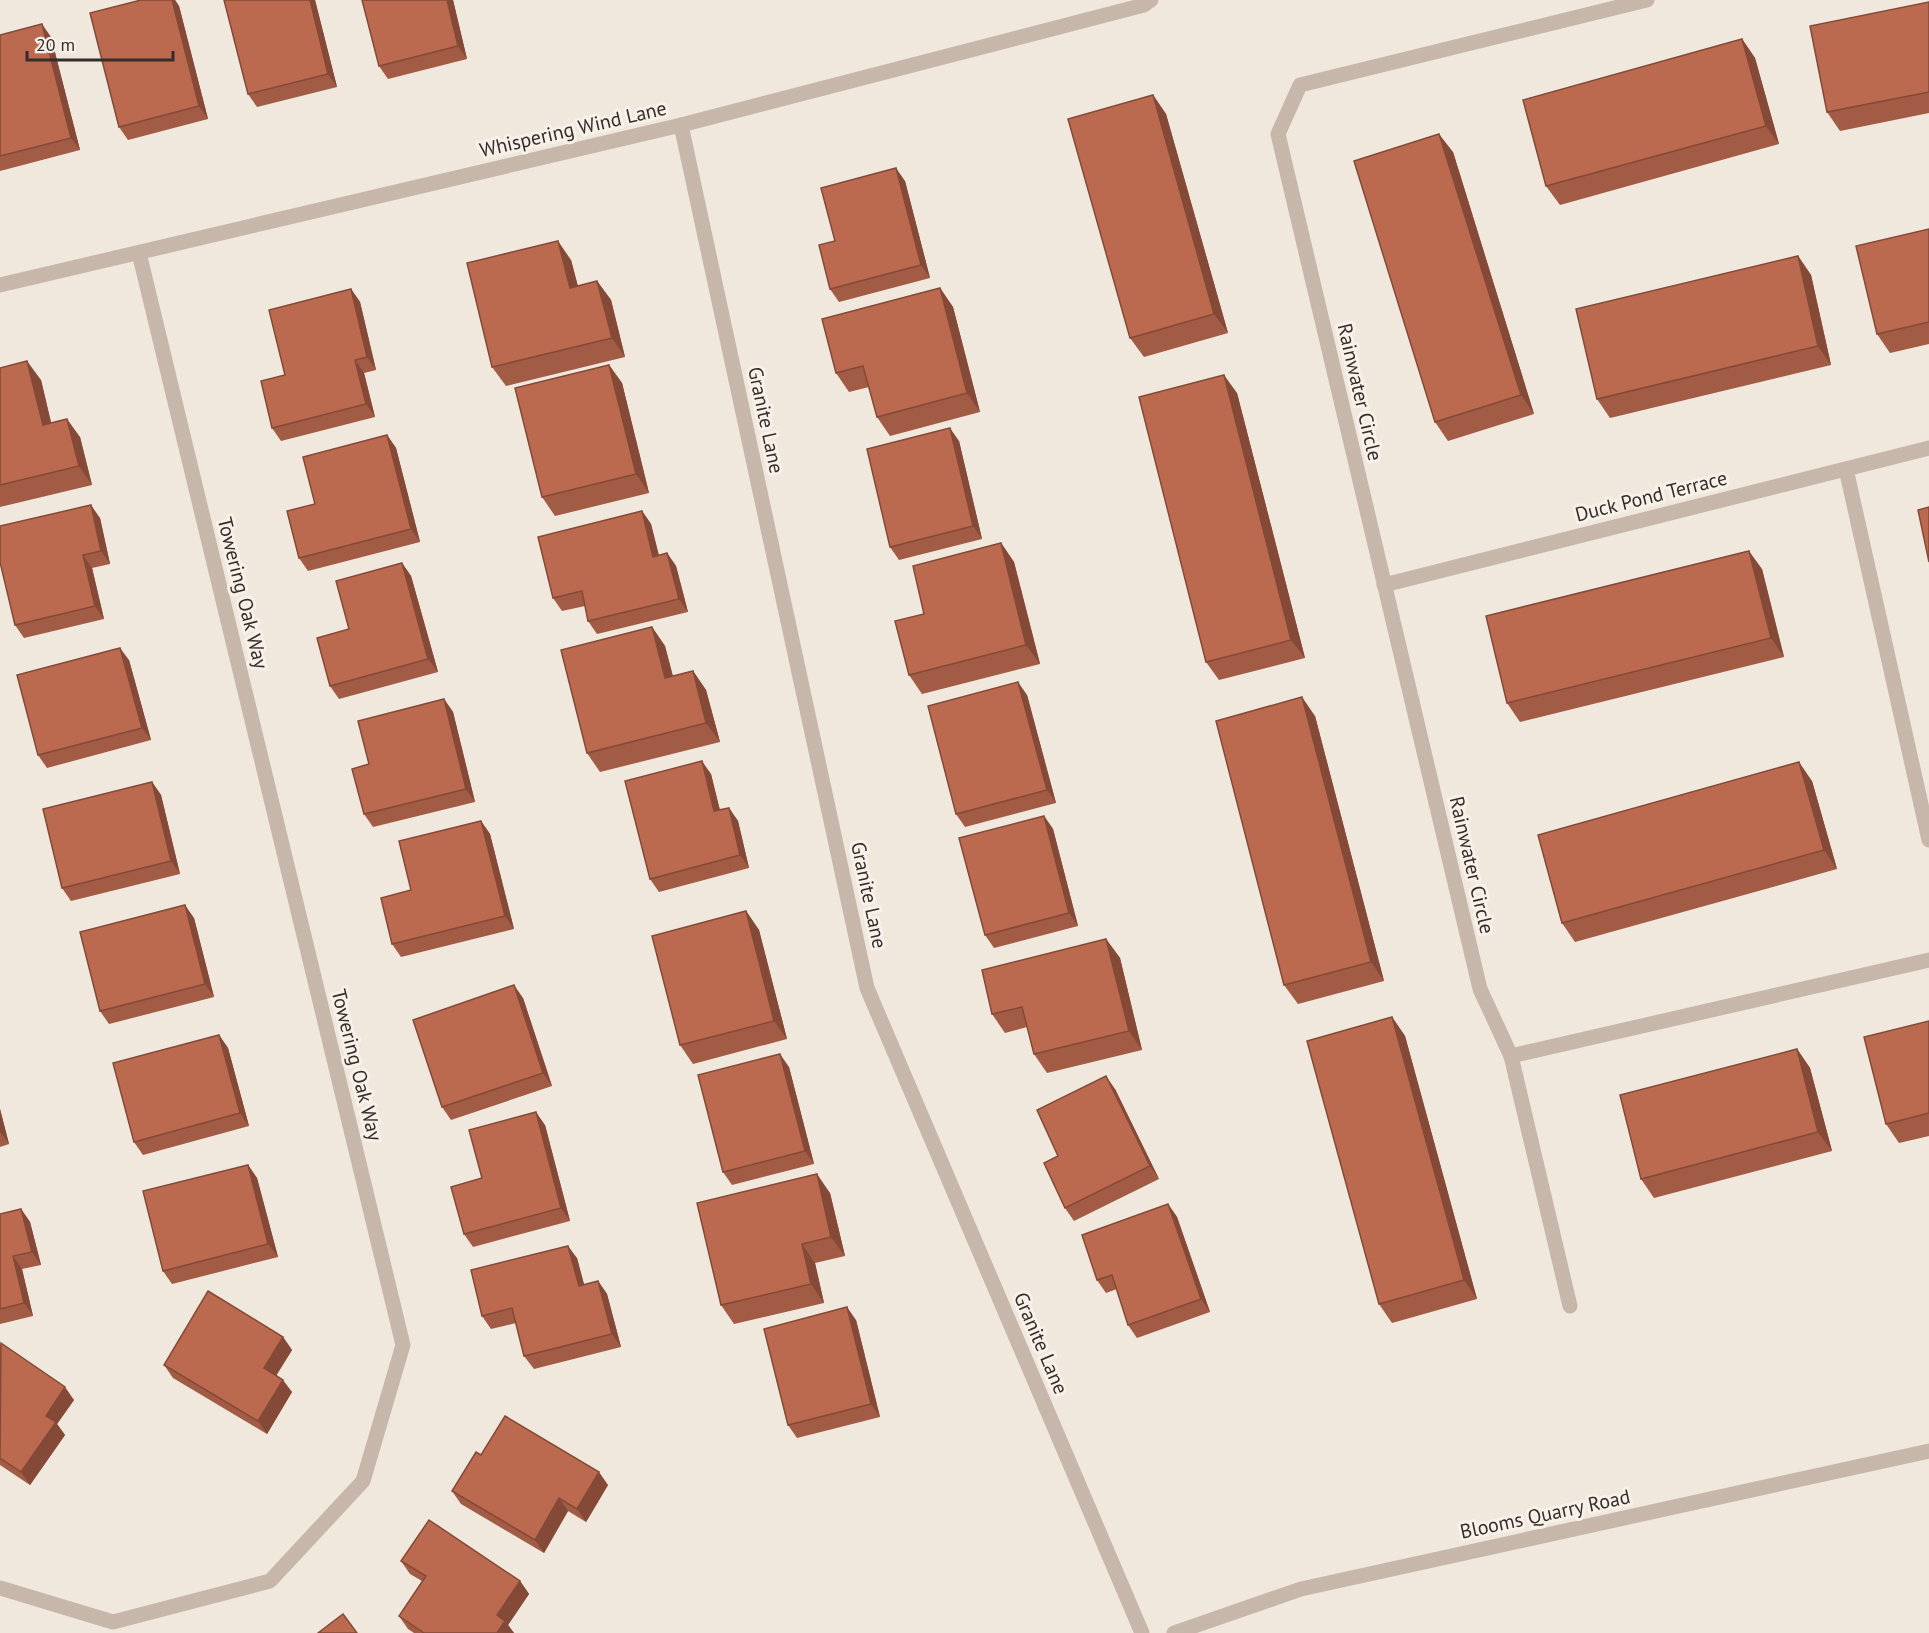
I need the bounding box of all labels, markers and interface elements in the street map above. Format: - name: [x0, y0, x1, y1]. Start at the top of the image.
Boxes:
- scale bar: [27, 24, 172, 62]
- text: 20 m: [36, 33, 75, 56]
- street label: Whispering Wind Lane: [477, 95, 669, 163]
- street label: Rainwater Circle: [1332, 321, 1388, 463]
- street label: Granite Lane: [742, 364, 790, 476]
- street label: Duck Pond Terrace: [1572, 465, 1730, 527]
- street label: Towering Oak Way: [212, 514, 275, 672]
- street label: Rainwater Circle: [1444, 794, 1500, 936]
- street label: Granite Lane: [845, 839, 893, 951]
- street label: Towering Oak Way: [326, 986, 389, 1144]
- street label: Granite Lane: [1008, 1288, 1074, 1398]
- street label: Blooms Quarry Road: [1458, 1483, 1632, 1545]

